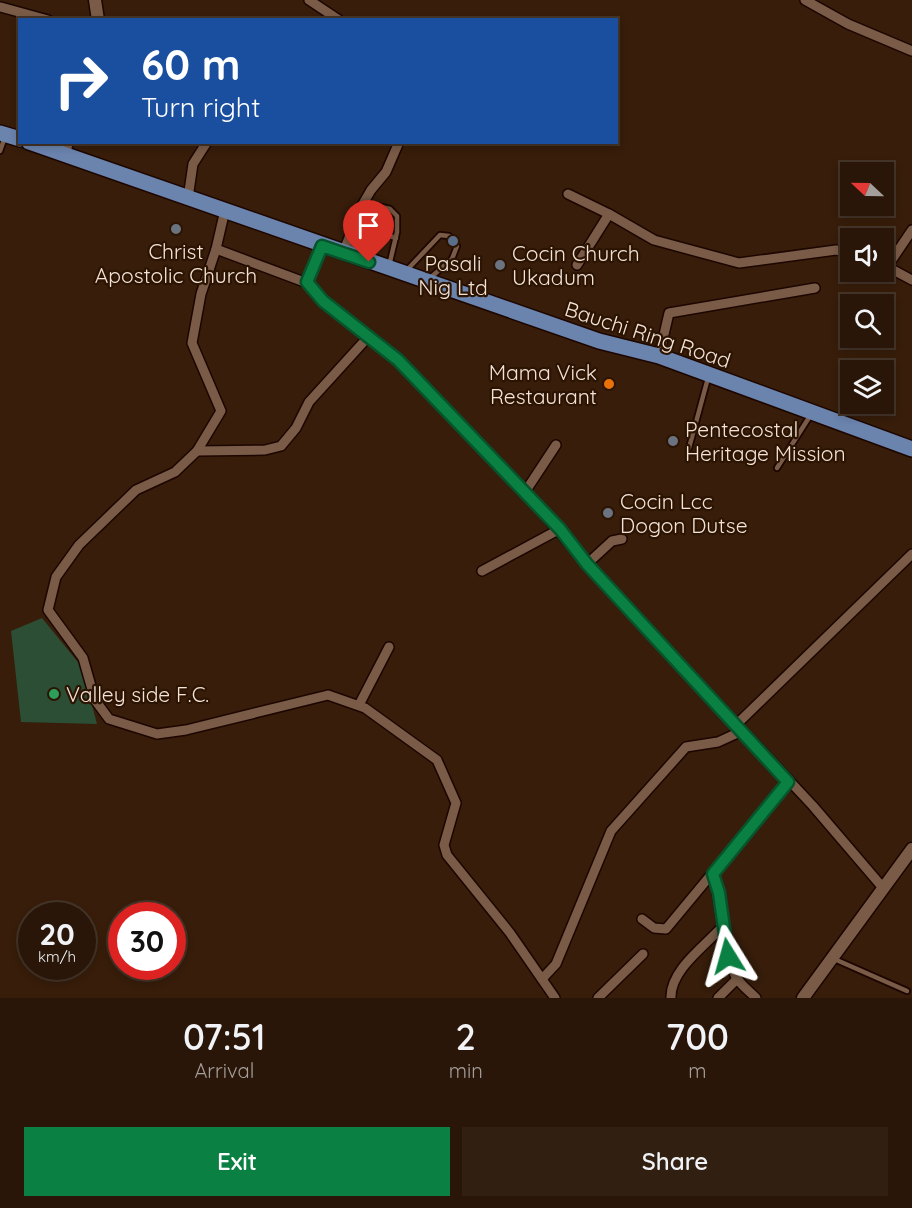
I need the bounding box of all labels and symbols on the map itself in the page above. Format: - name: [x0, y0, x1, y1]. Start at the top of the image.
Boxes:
- north arrow: [840, 162, 894, 216]
- pin: [343, 200, 394, 262]
- marker: Christ Apostolic Church: [169, 222, 183, 236]
- marker: Pasali Nig Ltd: [446, 234, 460, 248]
- place label: Christ Apostolic Church: [95, 238, 257, 288]
- place label: Cocin Church Ukadum: [512, 240, 640, 290]
- place label: Pasali Nig Ltd: [418, 250, 488, 300]
- marker: Cocin Church Ukadum: [493, 258, 507, 272]
- street label: Bauchi Ring Road: [562, 295, 734, 373]
- place label: Mama Vick Restaurant: [489, 359, 597, 409]
- marker: Mama Vick Restaurant: [602, 377, 616, 391]
- place label: Pentecostal Heritage Mission: [685, 416, 846, 466]
- marker: Pentecostal Heritage Mission: [666, 434, 680, 448]
- place label: Cocin Lcc Dogon Dutse: [620, 488, 748, 538]
- marker: Cocin Lcc Dogon Dutse: [601, 506, 615, 520]
- place label: Valley side F.C.: [66, 681, 209, 707]
- marker: Valley side F.C.: [47, 687, 61, 701]
- speed limit sign: 30: [108, 902, 186, 980]
- position arrow: [696, 924, 760, 988]

